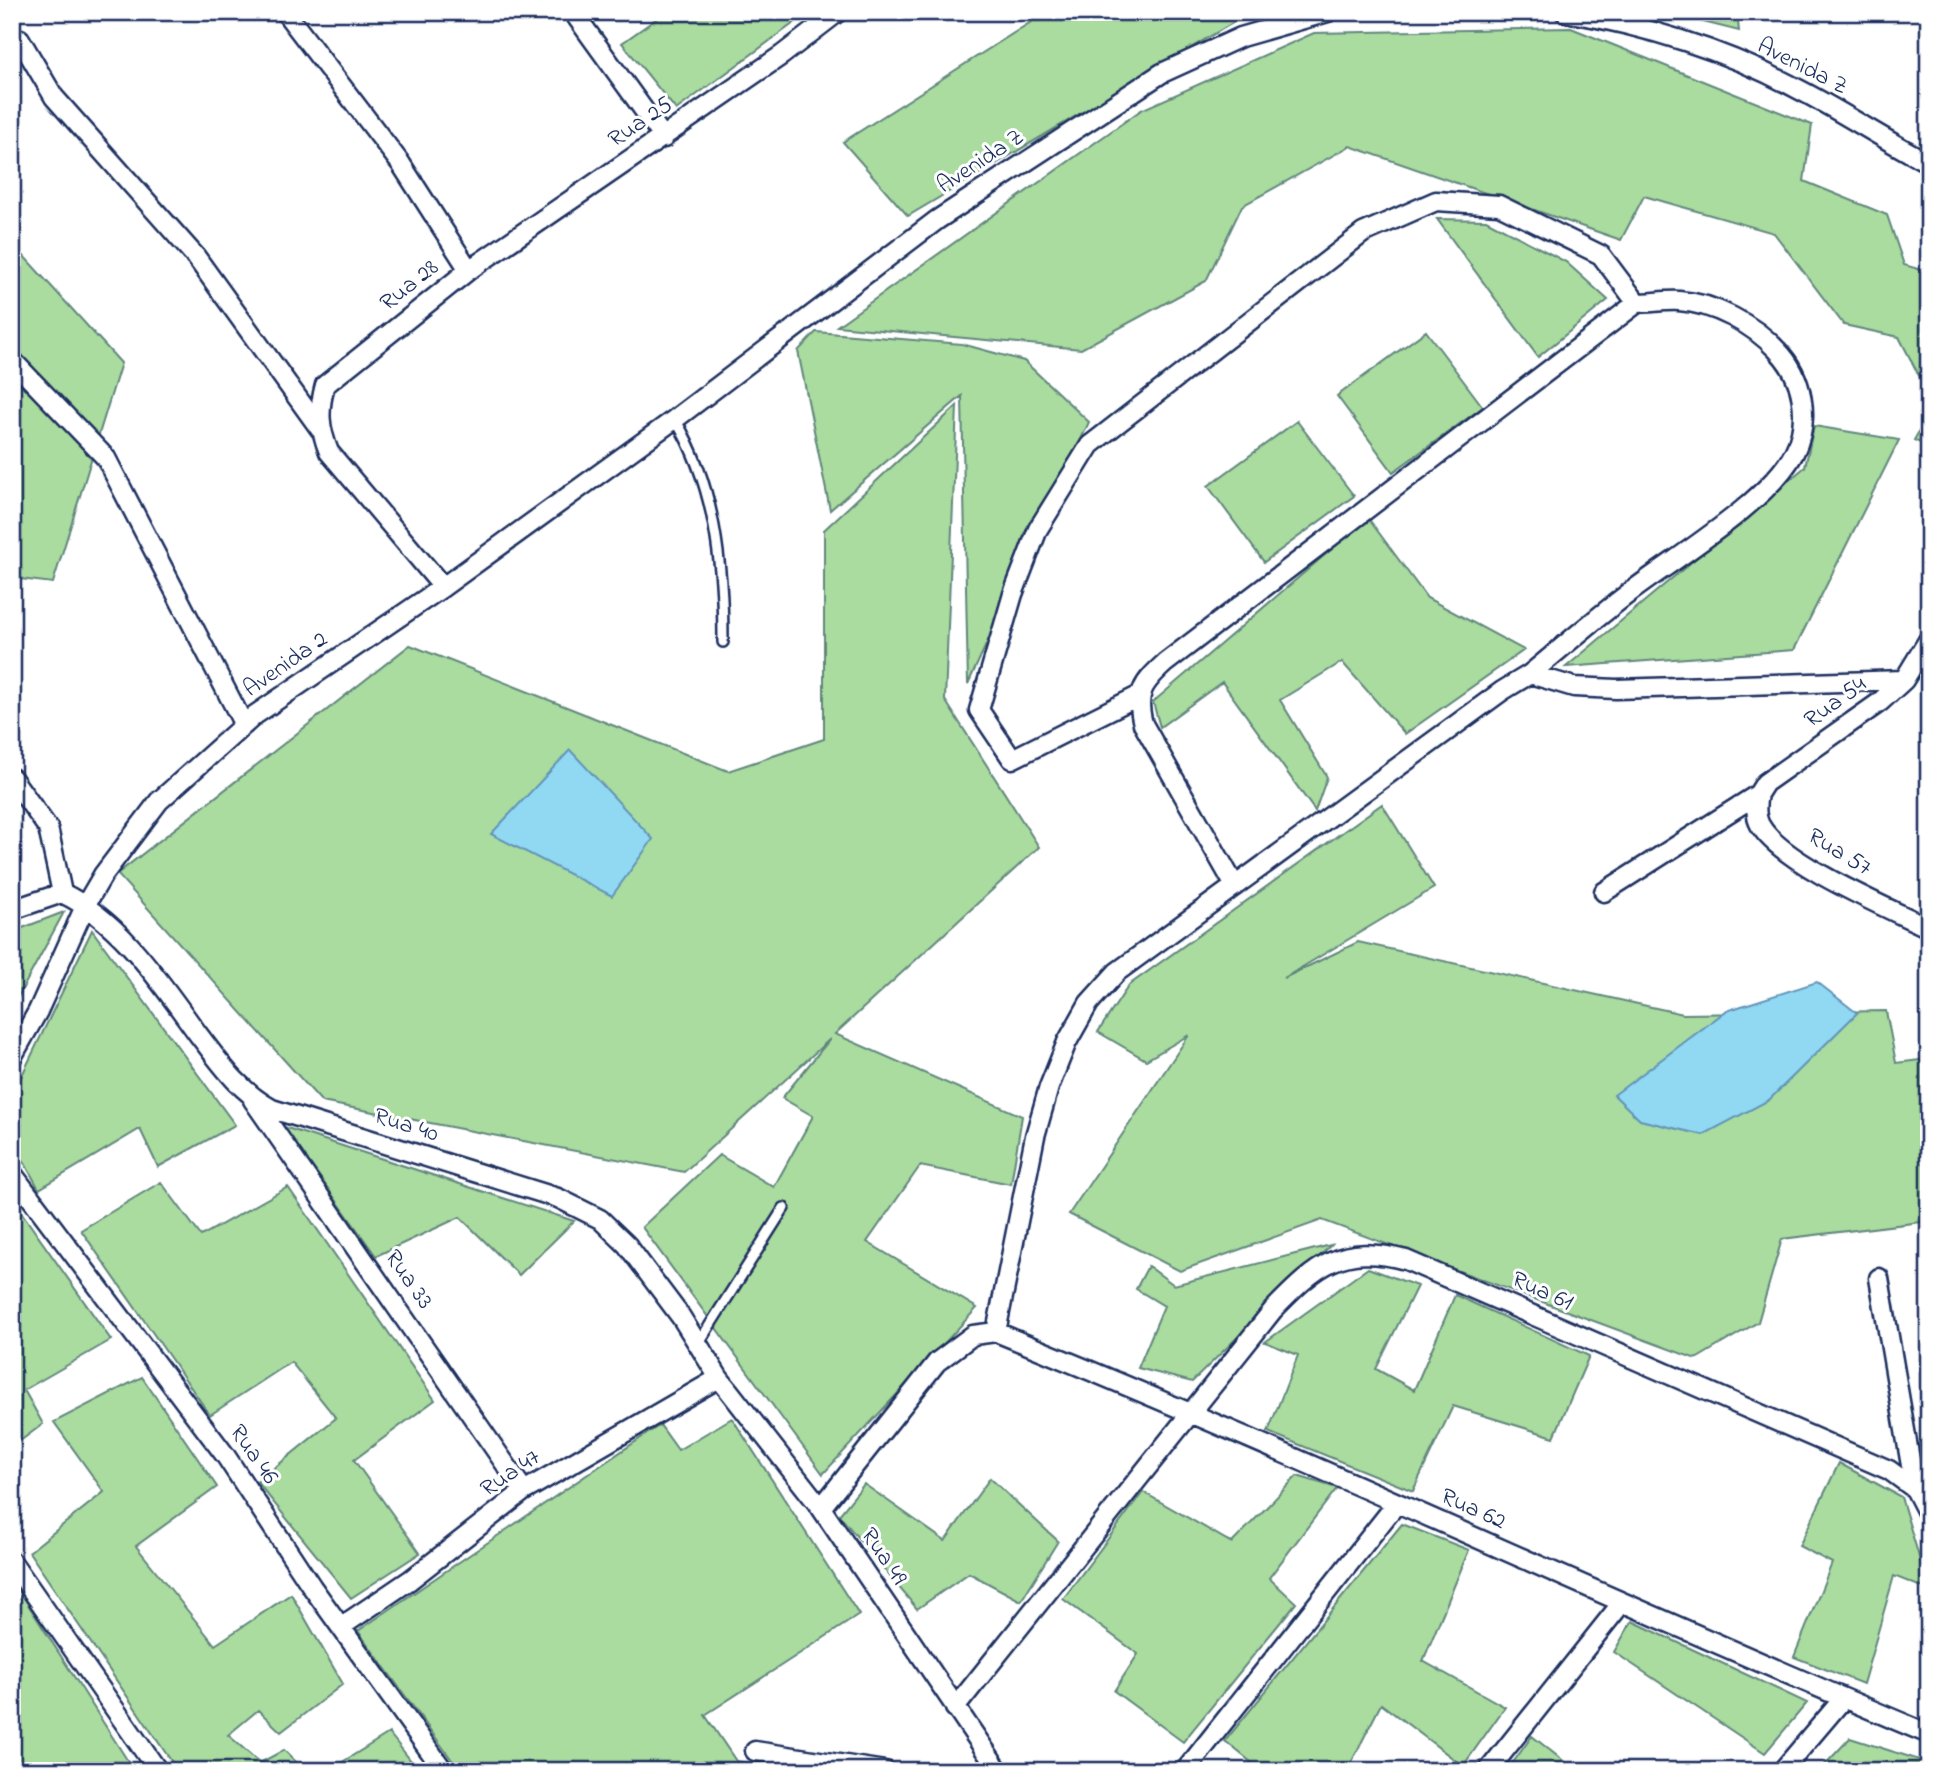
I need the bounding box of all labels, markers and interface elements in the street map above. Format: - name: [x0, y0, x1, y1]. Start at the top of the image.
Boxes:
- street label: Avenida Z: [1751, 29, 1853, 105]
- street label: Rua 25: [602, 88, 681, 158]
- street label: Avenida Z: [930, 121, 1032, 203]
- street label: Rua 28: [373, 251, 447, 321]
- street label: Avenida 2: [237, 623, 335, 707]
- street label: Rua 54: [1798, 668, 1874, 738]
- street label: Rua 57: [1800, 820, 1878, 886]
- street label: Rua 40: [369, 1100, 443, 1152]
- street label: Rua 33: [375, 1243, 441, 1317]
- street label: Rua 61: [1506, 1263, 1579, 1321]
- street label: Rua 46: [220, 1418, 287, 1493]
- street label: Rua 47: [474, 1441, 548, 1507]
- street label: Rua 62: [1435, 1480, 1511, 1540]
- street label: Rua 49: [851, 1521, 916, 1594]

